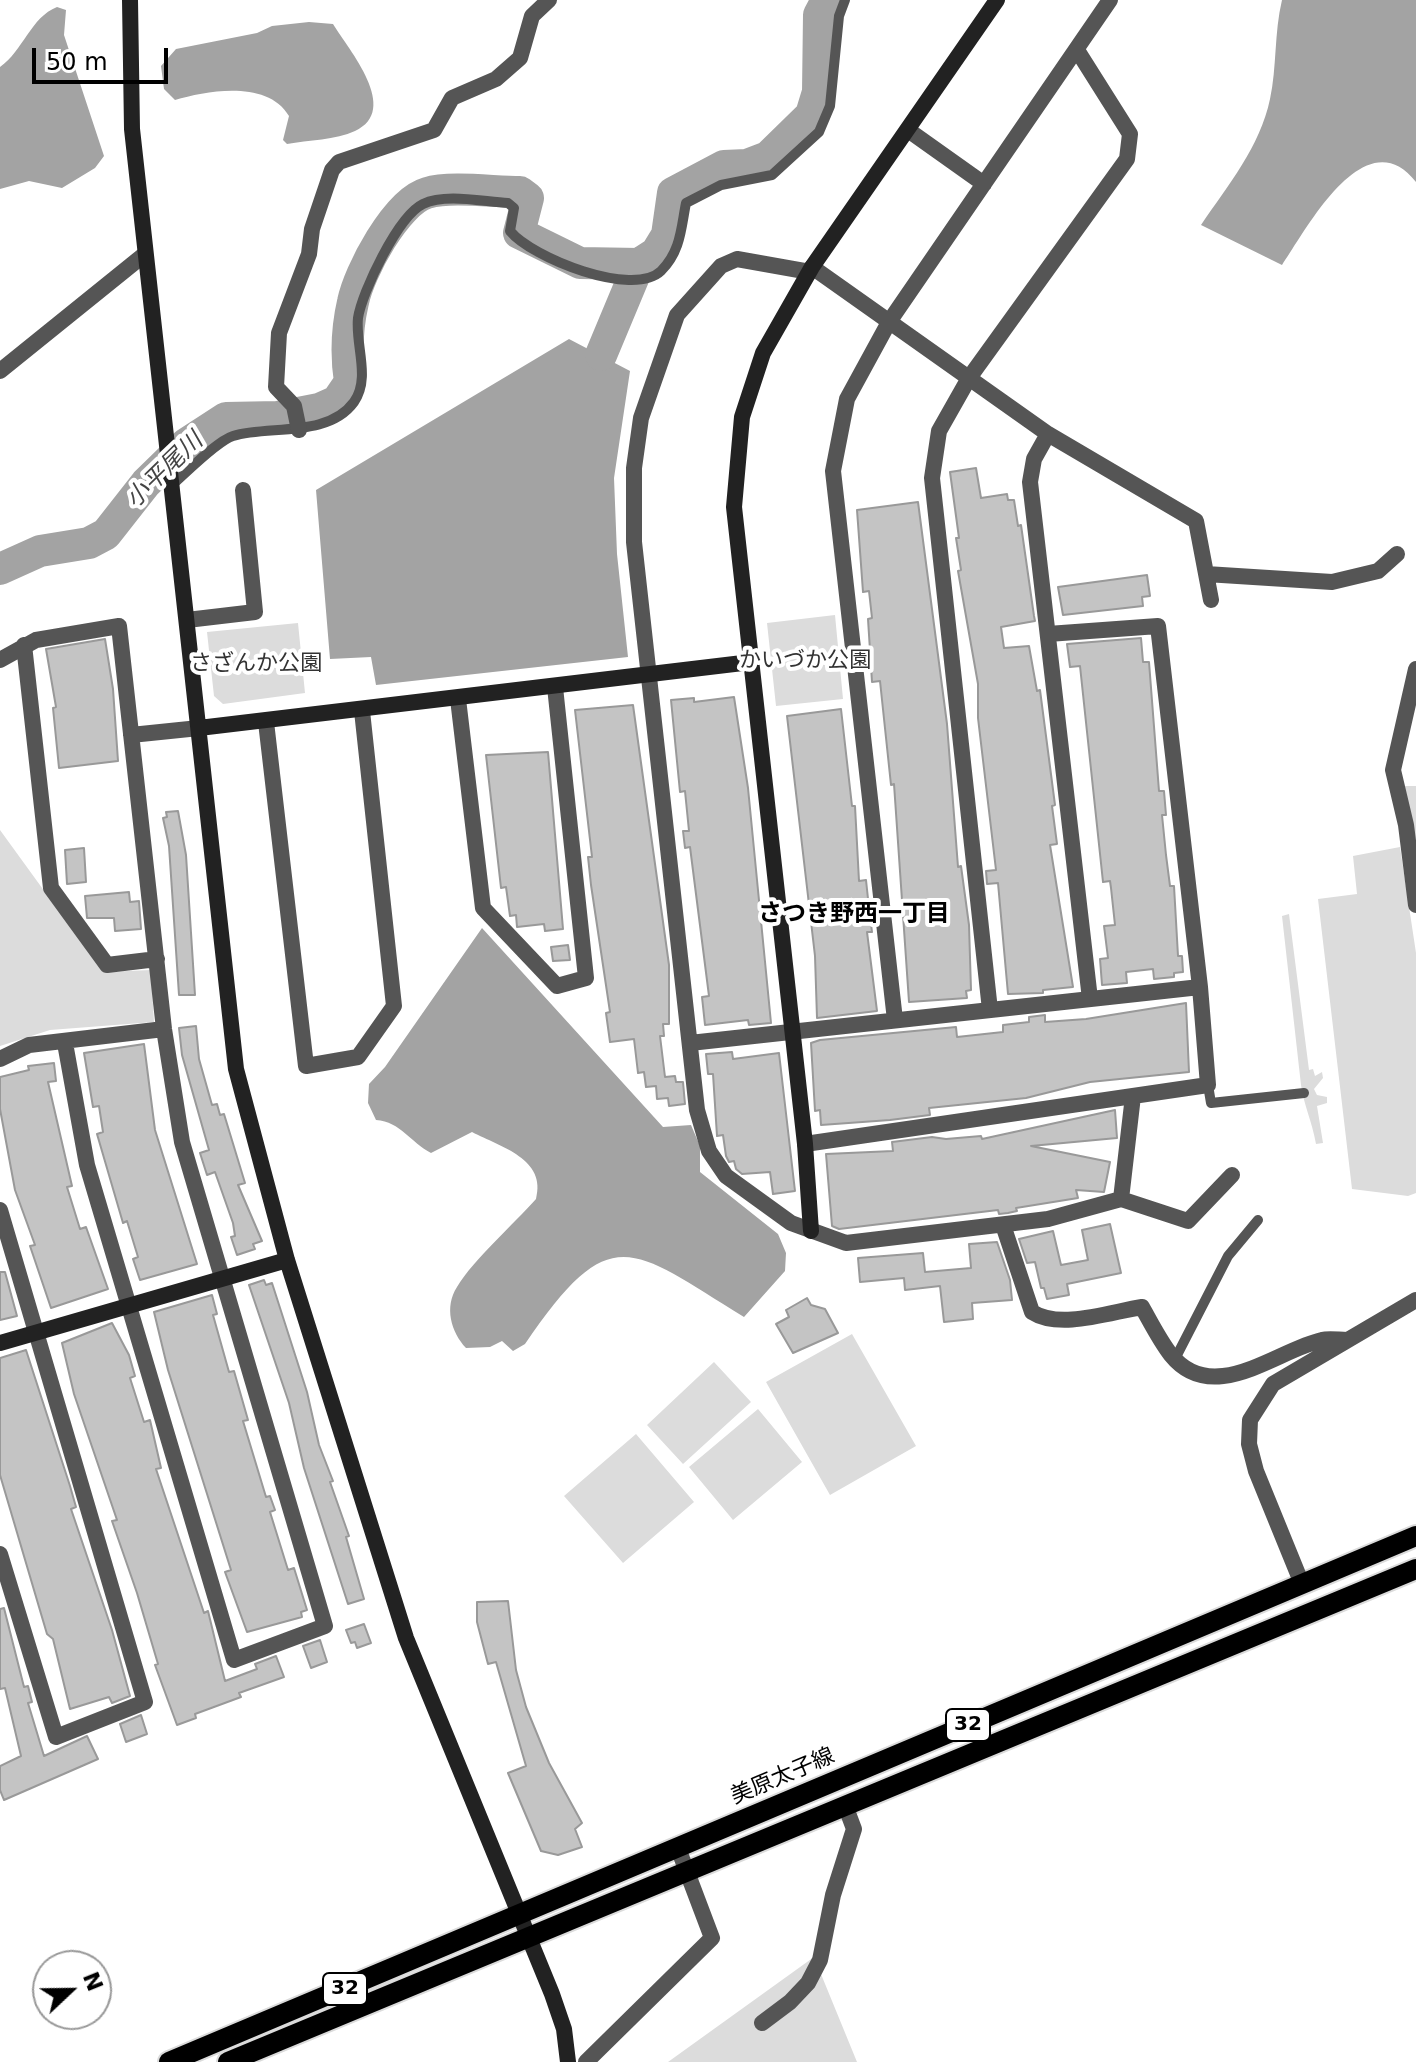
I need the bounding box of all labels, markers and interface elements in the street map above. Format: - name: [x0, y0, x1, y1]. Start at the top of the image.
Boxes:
- scale bar: [36, 32, 172, 82]
- text: 50 m: [46, 48, 108, 76]
- water label: 小平尾川: [120, 427, 210, 515]
- park label: かいづか公園: [739, 648, 871, 674]
- park label: さざんか公園: [190, 651, 322, 677]
- district label: さつき野西一丁目: [758, 901, 950, 929]
- road number: 32: [946, 1709, 990, 1741]
- street label: 美原太子線: [727, 1743, 839, 1811]
- north arrow: [32, 1950, 112, 2030]
- text: N: [78, 1968, 108, 1995]
- road number: 32: [323, 1973, 367, 2005]

